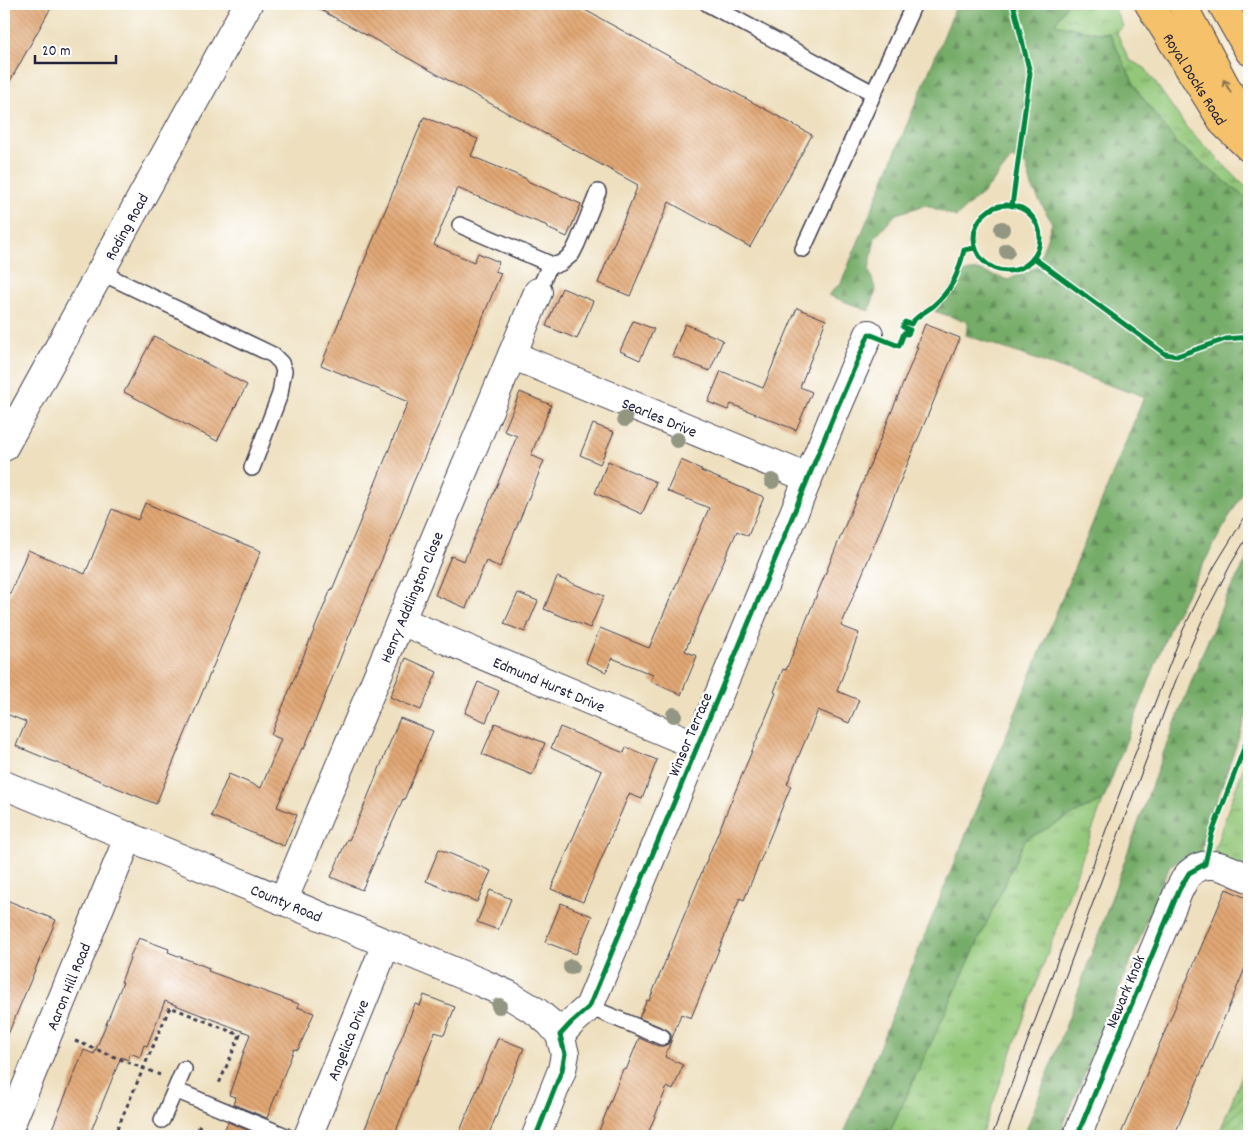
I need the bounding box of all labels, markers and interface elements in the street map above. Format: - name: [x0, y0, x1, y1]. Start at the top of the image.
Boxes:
- street label: Royal Docks Road: [1156, 29, 1231, 131]
- scale bar: [35, 32, 116, 64]
- text: 20 m: [42, 41, 70, 63]
- one-way arrow: [1221, 80, 1231, 94]
- street label: Roding Road: [100, 190, 156, 265]
- street label: Searles Drive: [618, 393, 700, 445]
- street label: Henry Addlington Close: [375, 528, 451, 667]
- street label: Edmund Hurst Drive: [489, 652, 608, 720]
- street label: Winsor Terrace: [663, 689, 719, 781]
- street label: County Road: [247, 879, 325, 929]
- street label: Aaron Hill Road: [42, 940, 98, 1034]
- street label: Newark Knok: [1101, 952, 1152, 1032]
- street label: Angelica Drive: [323, 997, 376, 1085]

